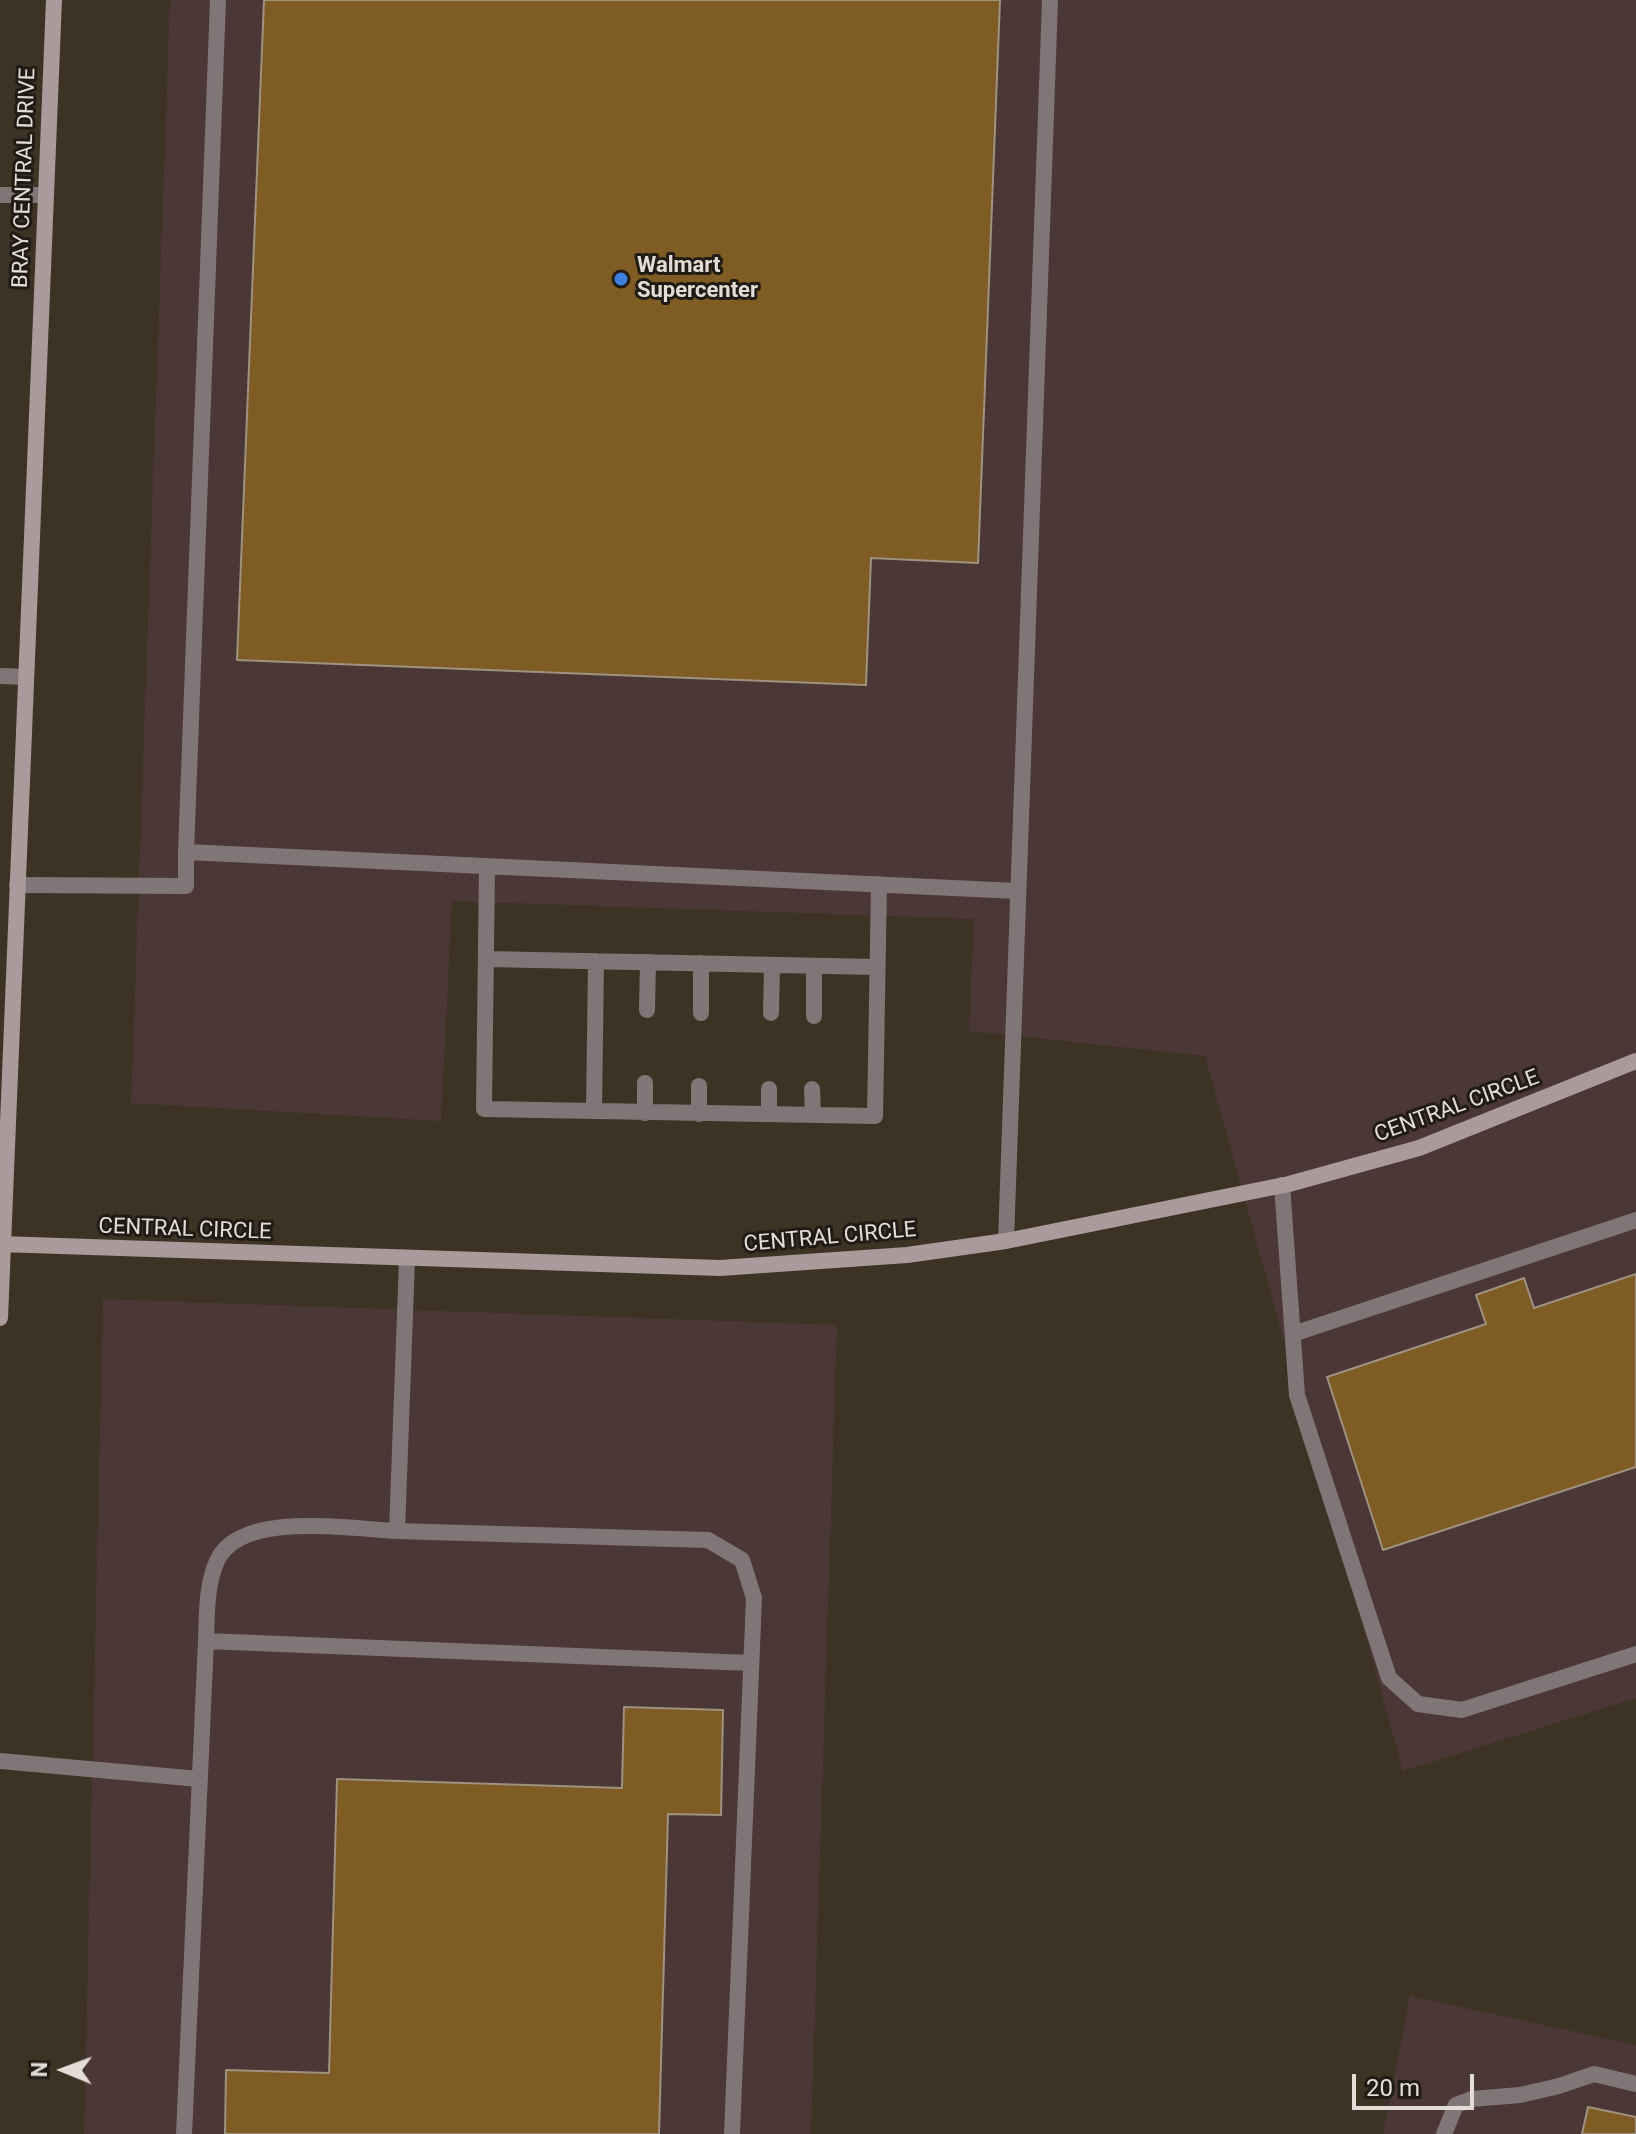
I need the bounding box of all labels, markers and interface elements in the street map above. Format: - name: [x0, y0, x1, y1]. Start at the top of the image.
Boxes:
- street label: BRAY CENTRAL DRIVE: [8, 67, 42, 289]
- place label: Walmart Supercenter: [637, 253, 758, 304]
- marker: Walmart Supercenter: [612, 270, 630, 288]
- street label: CENTRAL CIRCLE: [1371, 1065, 1543, 1149]
- street label: CENTRAL CIRCLE: [98, 1214, 272, 1246]
- street label: CENTRAL CIRCLE: [743, 1217, 917, 1259]
- north arrow: [24, 2030, 104, 2110]
- scale bar: [1356, 2058, 1478, 2108]
- text: N: [27, 2062, 52, 2078]
- text: 20 m: [1366, 2074, 1420, 2102]

